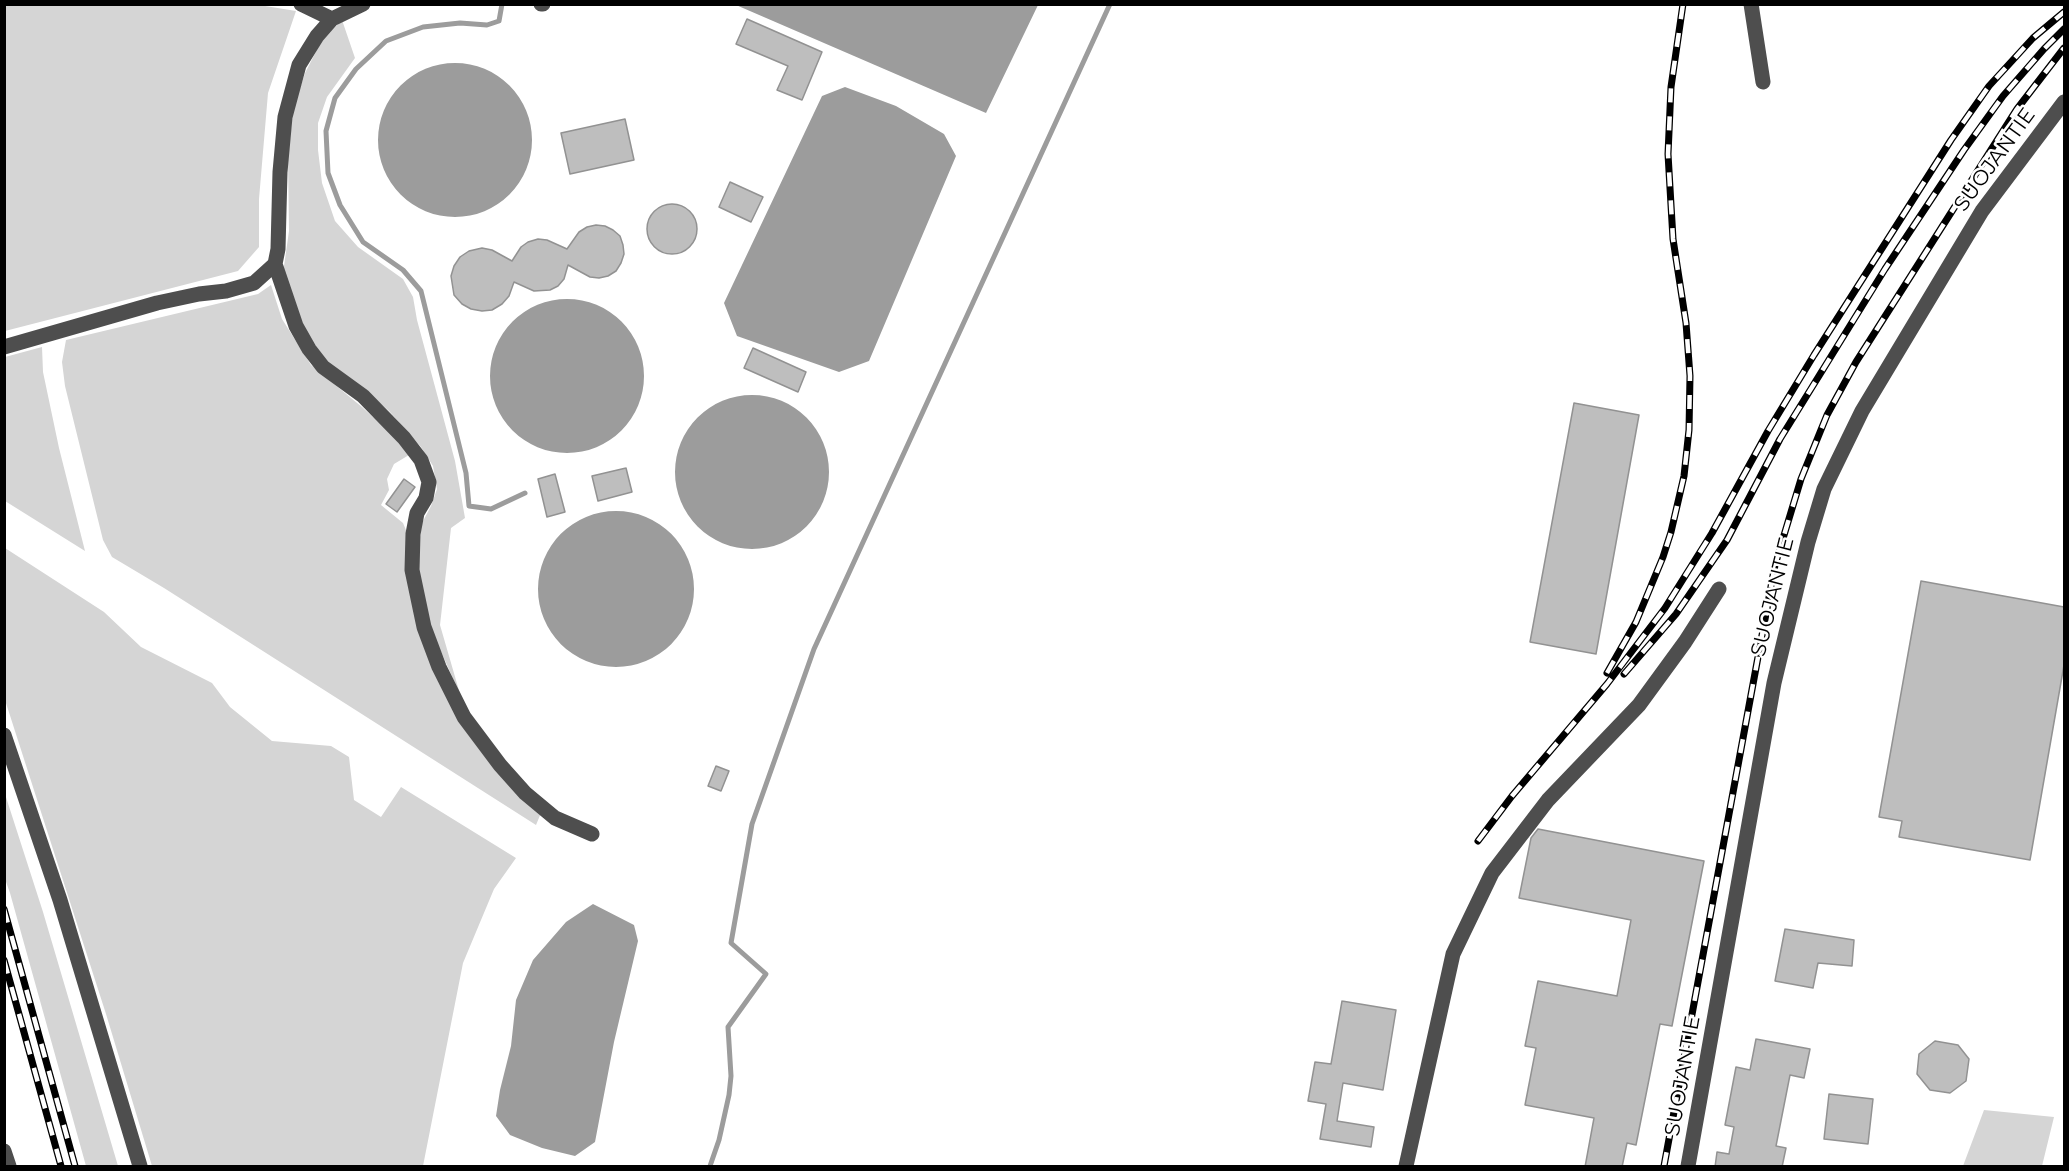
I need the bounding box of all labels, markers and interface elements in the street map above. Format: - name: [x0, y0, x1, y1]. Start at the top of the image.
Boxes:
- street label: SUOJANTIE: [1949, 103, 2041, 217]
- street label: SUOJANTIE: [1746, 535, 1800, 659]
- street label: SUOJANTIE: [1660, 1014, 1706, 1138]

